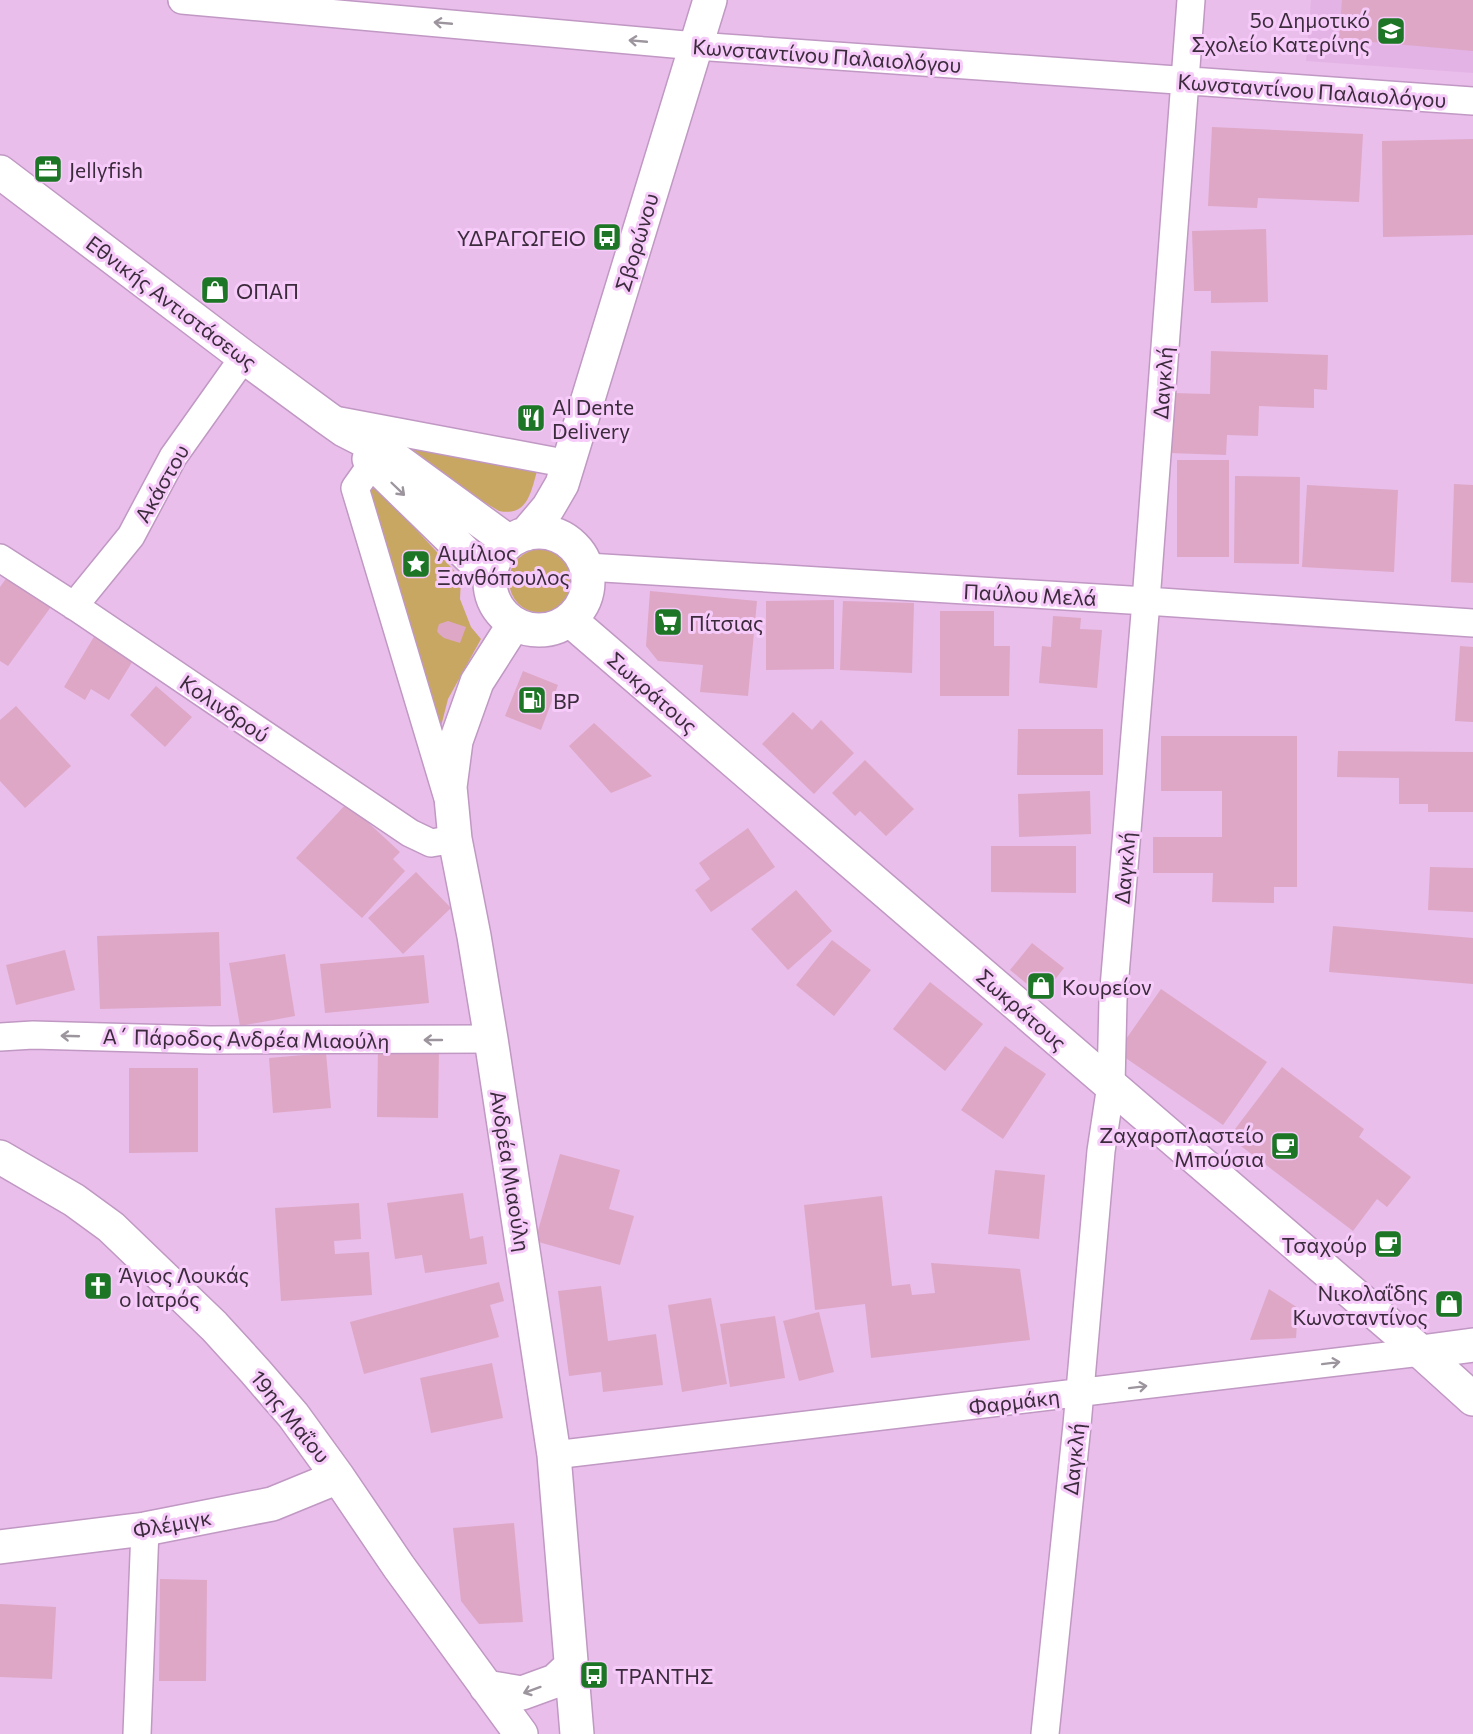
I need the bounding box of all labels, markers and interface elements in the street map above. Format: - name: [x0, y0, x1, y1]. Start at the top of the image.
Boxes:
- place label: 5ο Δημοτικό Σχολείο Κατερίνης: [1191, 7, 1370, 56]
- school or university icon: 5ο Δημοτικό Σχολείο Κατερίνης: [1375, 15, 1407, 47]
- one-way arrow: [434, 18, 454, 29]
- street label: Κωνσταντίνου Παλαιολόγου: [692, 33, 962, 77]
- one-way arrow: [628, 35, 648, 46]
- street label: Κωνσταντίνου Παλαιολόγου: [1177, 68, 1447, 112]
- office icon: Jellyfish: [32, 153, 64, 185]
- place label: Jellyfish: [69, 157, 143, 182]
- street label: Σβορώνου: [609, 190, 663, 294]
- bus stop icon: ΥΔΡΑΓΩΓΕΙΟ: [591, 221, 623, 253]
- place label: ΥΔΡΑΓΩΓΕΙΟ: [457, 225, 586, 250]
- street label: Εθνικής Αντιστάσεως: [82, 230, 262, 374]
- shop icon: ΟΠΑΠ: [199, 274, 231, 306]
- place label: ΟΠΑΠ: [236, 278, 299, 303]
- street label: Δαγκλή: [1147, 346, 1177, 420]
- place label: Al Dente Delivery: [552, 394, 634, 443]
- restaurant icon: Al Dente Delivery: [515, 402, 547, 434]
- street label: Ακάστου: [129, 440, 193, 526]
- one-way arrow: [391, 481, 406, 496]
- place label: Αιμίλιος Ξανθόπουλος: [437, 540, 570, 589]
- place icon: Αιμίλιος Ξανθόπουλος: [400, 548, 432, 580]
- street label: Παύλου Μελά: [963, 578, 1097, 610]
- supermarket icon: Πίτσιας: [652, 606, 684, 638]
- place label: Πίτσιας: [689, 610, 763, 635]
- street label: Σωκράτους: [603, 646, 703, 738]
- street label: Κολινδρού: [176, 669, 274, 747]
- fuel station icon: BP: [516, 684, 548, 716]
- place label: BP: [553, 688, 580, 713]
- street label: Δαγκλή: [1108, 831, 1140, 905]
- street label: Σωκράτους: [972, 963, 1072, 1055]
- shop icon: Κουρείον: [1025, 970, 1057, 1002]
- place label: Κουρείον: [1062, 974, 1152, 999]
- street label: Α΄ Πάροδος Ανδρέα Μιαούλη: [102, 1023, 390, 1053]
- one-way arrow: [60, 1030, 80, 1042]
- one-way arrow: [423, 1034, 443, 1046]
- street label: Ανδρέα Μιαούλη: [486, 1089, 536, 1253]
- place label: Ζαχαροπλαστείο Μπούσια: [1099, 1122, 1264, 1171]
- cafe icon: Ζαχαροπλαστείο Μπούσια: [1269, 1130, 1301, 1162]
- cafe icon: Τσαχούρ: [1372, 1228, 1404, 1260]
- place label: Τσαχούρ: [1282, 1232, 1367, 1257]
- place label: Άγιος Λουκάς ο Ιατρός: [118, 1262, 249, 1311]
- church icon: Άγιος Λουκάς ο Ιατρός: [82, 1270, 114, 1302]
- place label: Νικολαΐδης Κωνσταντίνος: [1293, 1280, 1428, 1329]
- shop icon: Νικολαΐδης Κωνσταντίνος: [1433, 1288, 1465, 1320]
- one-way arrow: [1321, 1357, 1341, 1368]
- street label: 19ης Μαΐου: [246, 1365, 336, 1467]
- one-way arrow: [1127, 1381, 1147, 1392]
- street label: Φαρμάκη: [967, 1383, 1061, 1419]
- street label: Δαγκλή: [1057, 1422, 1089, 1496]
- street label: Φλέμιγκ: [131, 1504, 213, 1542]
- bus stop icon: ΤΡΑΝΤΗΣ: [578, 1659, 610, 1691]
- place label: ΤΡΑΝΤΗΣ: [615, 1663, 714, 1688]
- one-way arrow: [523, 1685, 542, 1696]

